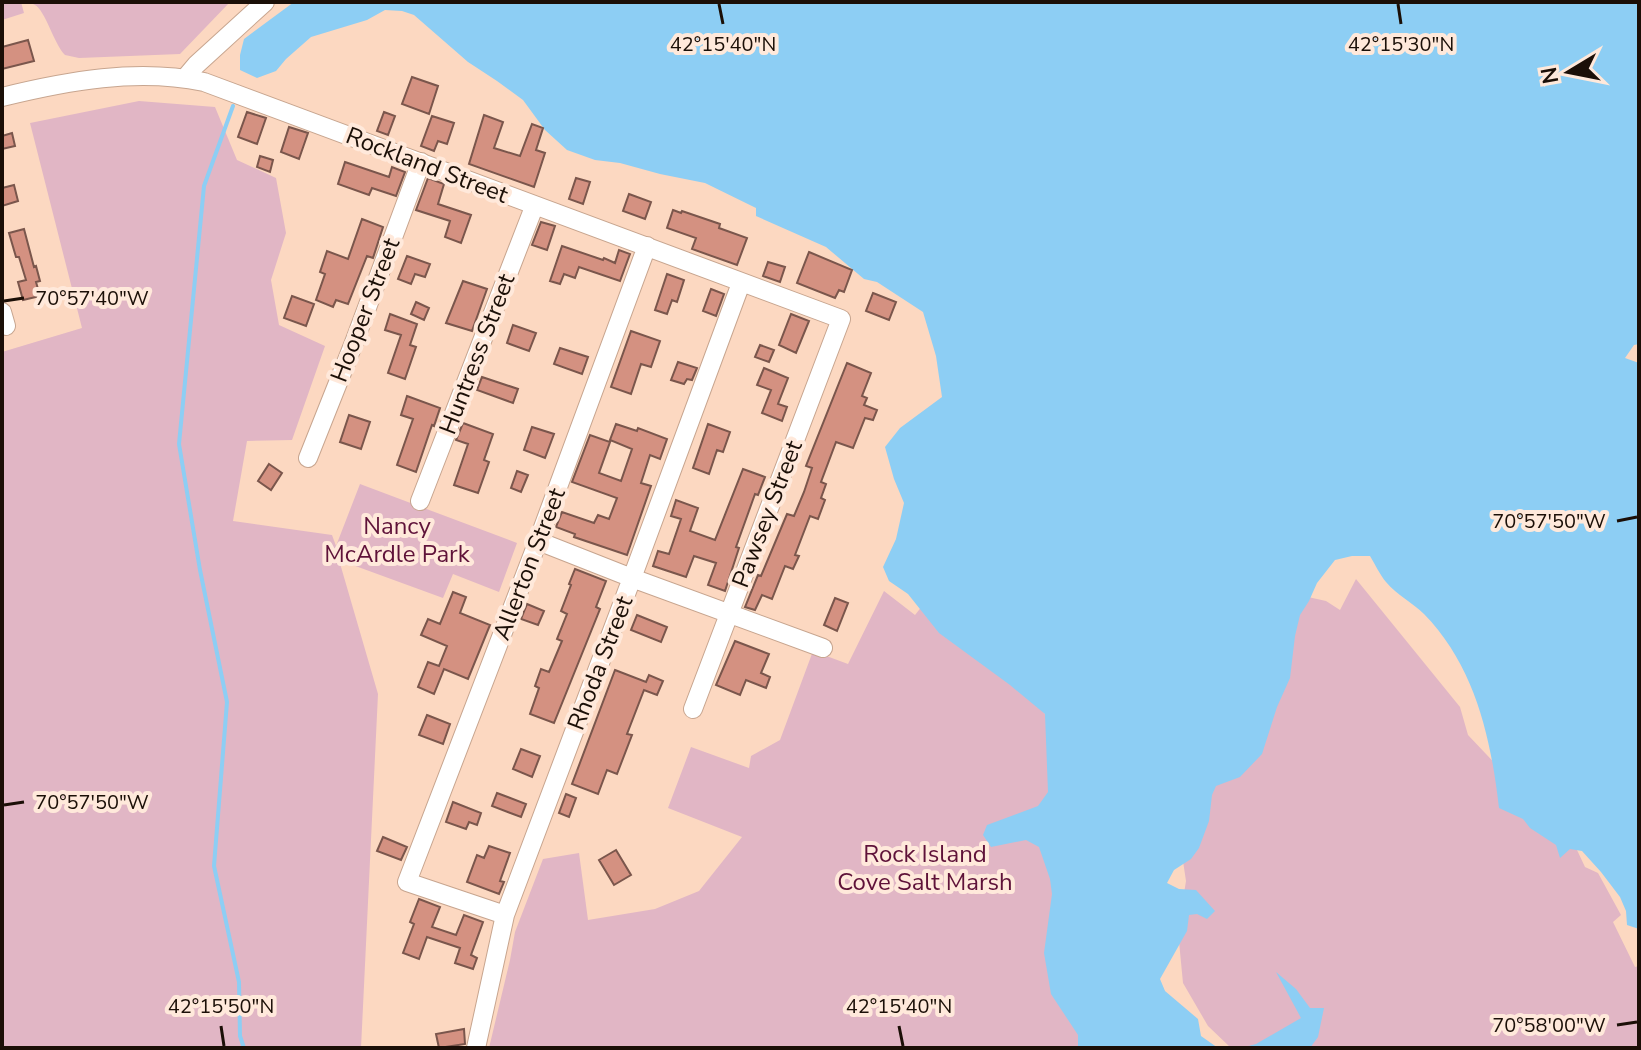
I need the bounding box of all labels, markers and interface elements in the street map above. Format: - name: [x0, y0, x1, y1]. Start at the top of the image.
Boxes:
- text: 42°15'40"N: [670, 31, 776, 58]
- text: 42°15'30"N: [1348, 31, 1454, 58]
- north arrow: [1529, 32, 1609, 112]
- text: N: [1534, 65, 1566, 86]
- street label: Rockland Street: [341, 119, 513, 211]
- street label: Hooper Street: [323, 233, 407, 387]
- street label: Huntress Street: [432, 268, 523, 439]
- text: 70°57'40"W: [35, 285, 149, 312]
- street label: Pawsey Street: [724, 435, 810, 592]
- street label: Allerton Street: [485, 483, 573, 645]
- text: 70°57'50"W: [1492, 508, 1606, 535]
- park label: Nancy McArdle Park: [324, 510, 471, 570]
- street label: Rhoda Street: [560, 591, 640, 735]
- text: 70°57'50"W: [35, 789, 149, 816]
- park label: Rock Island Cove Salt Marsh: [837, 838, 1013, 898]
- text: 42°15'50"N: [168, 993, 274, 1020]
- text: 42°15'40"N: [846, 993, 952, 1020]
- text: 70°58'00"W: [1492, 1012, 1606, 1039]

